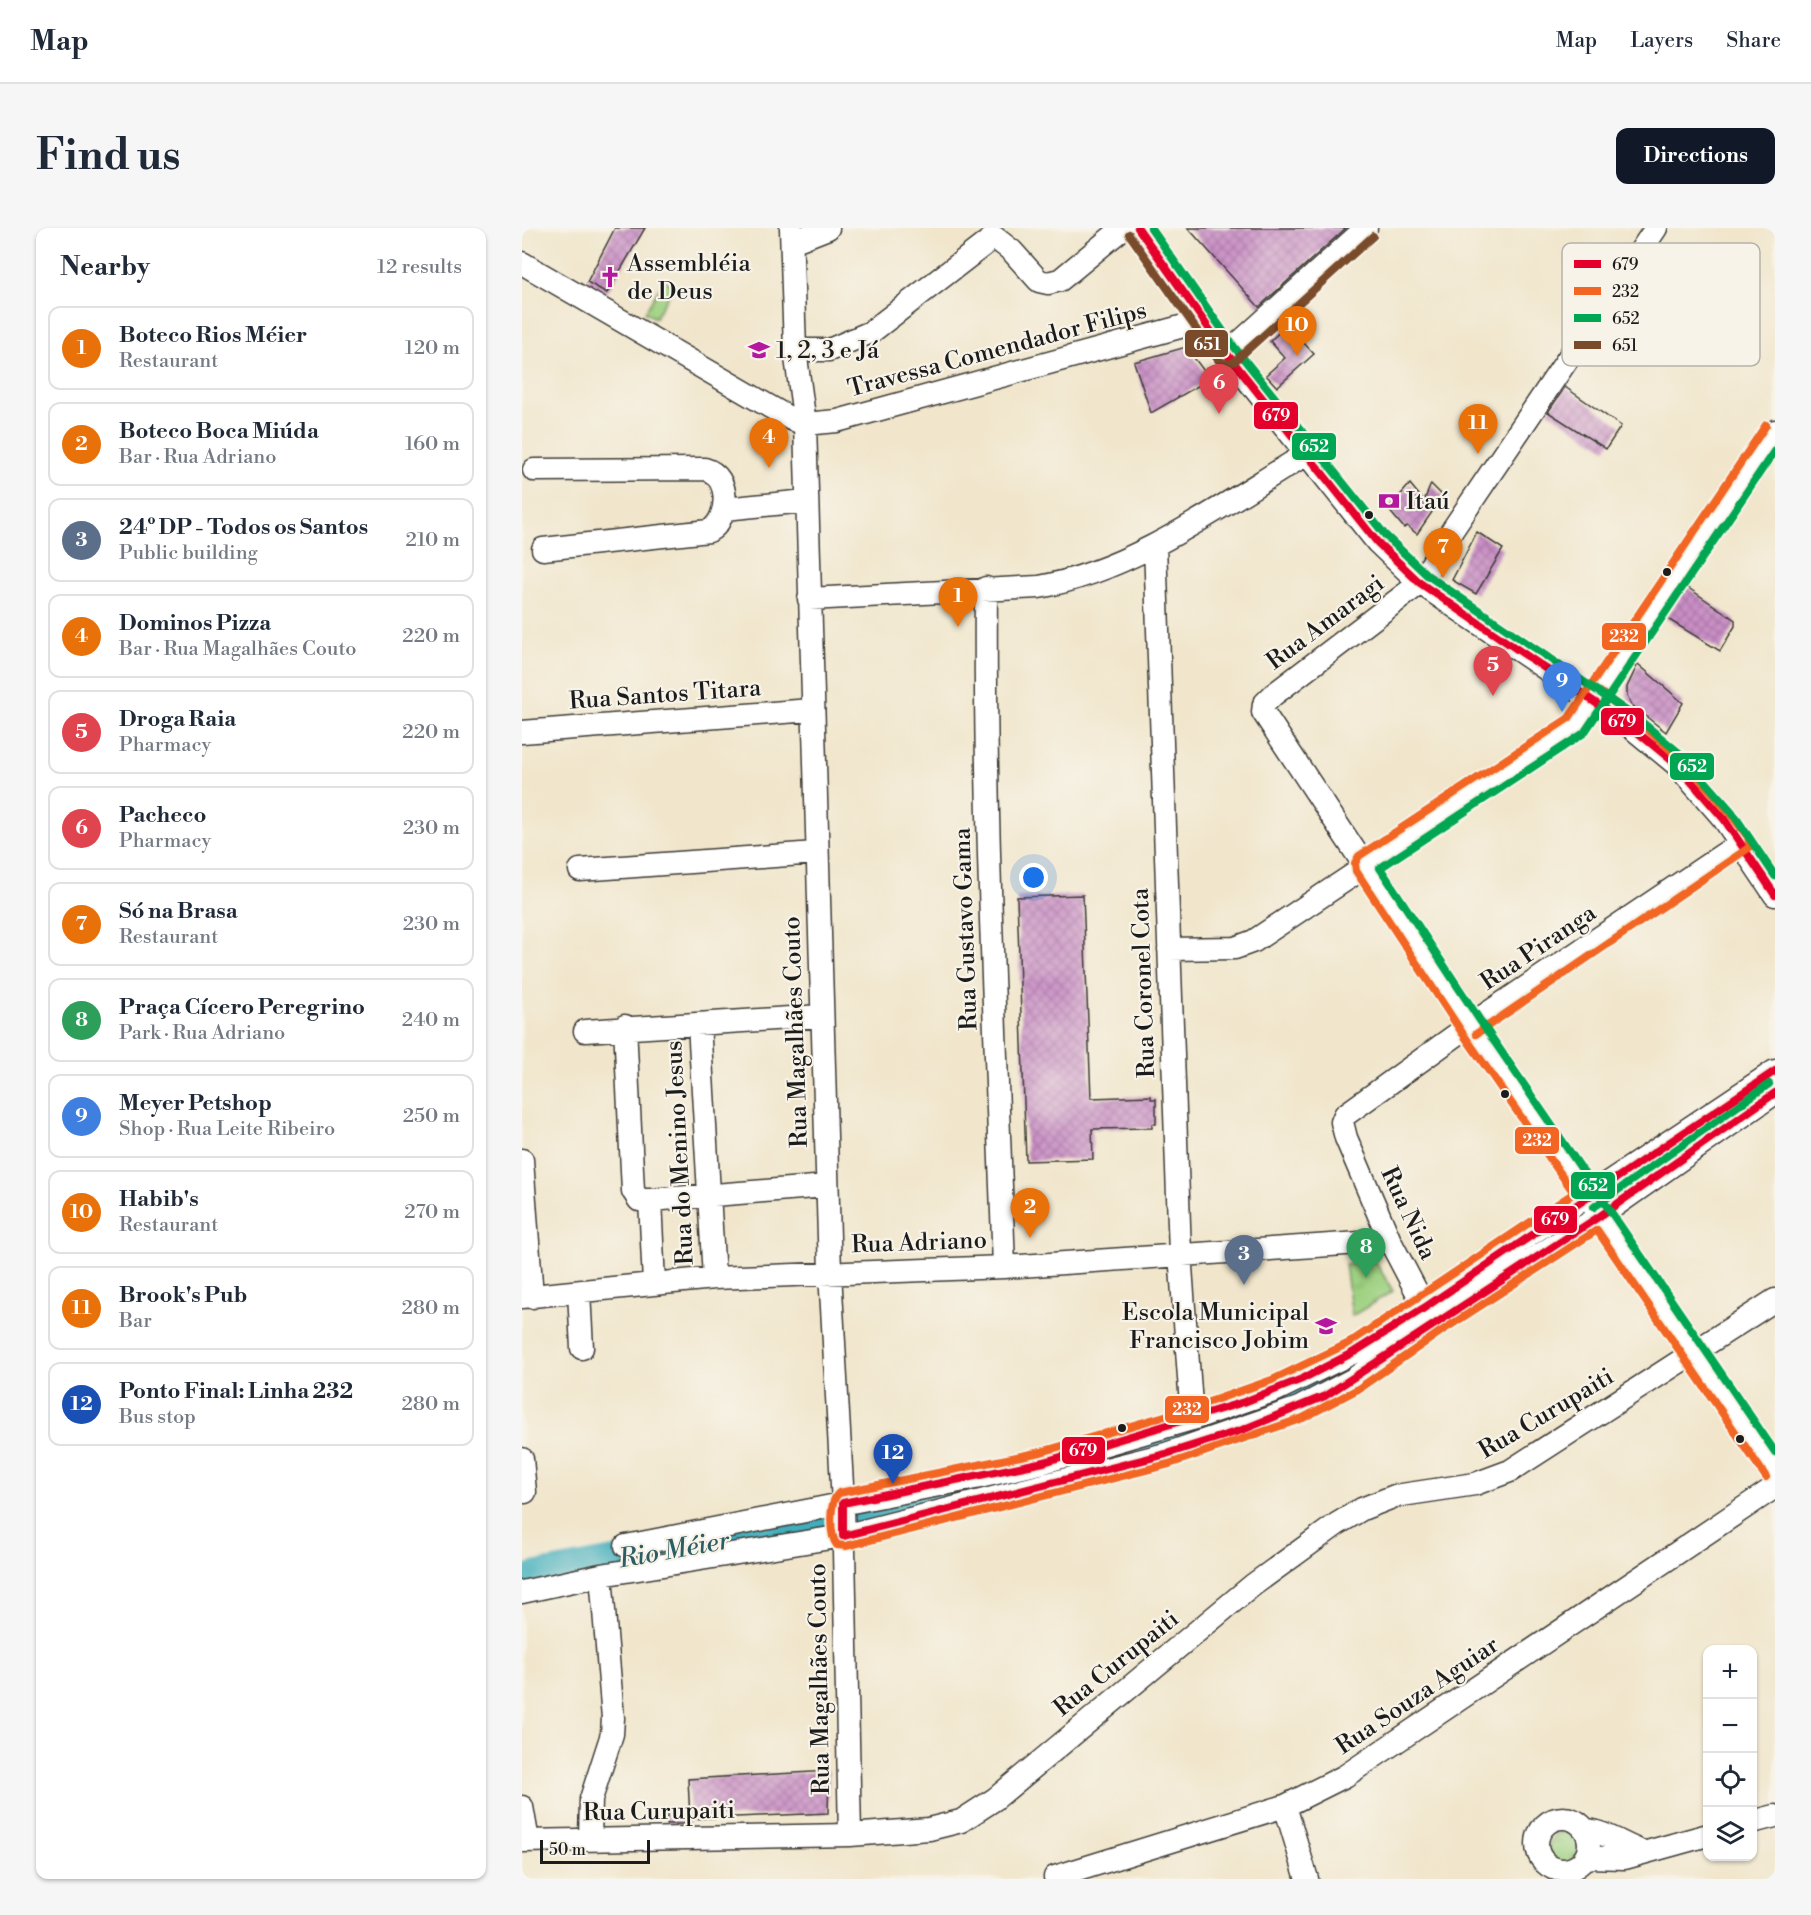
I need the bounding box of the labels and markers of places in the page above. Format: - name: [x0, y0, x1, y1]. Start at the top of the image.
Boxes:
- place label: Assembléia de Deus: [626, 249, 751, 307]
- church icon: Assembléia de Deus: [598, 265, 622, 289]
- pin: 10: [1278, 306, 1316, 356]
- place label: 1, 2, 3 e Já: [776, 336, 880, 366]
- school or university icon: 1, 2, 3 e Já: [747, 338, 771, 362]
- pin: 6: [1200, 364, 1238, 414]
- pin: 11: [1458, 404, 1498, 454]
- pin: 4: [750, 418, 788, 468]
- place label: Itaú: [1406, 487, 1450, 517]
- bank icon: Itaú: [1377, 489, 1401, 513]
- unlabelled marker: [1363, 509, 1375, 521]
- pin: 7: [1424, 528, 1462, 578]
- unlabelled marker: [1661, 566, 1673, 578]
- pin: 1: [938, 578, 978, 627]
- pin: 5: [1474, 646, 1512, 696]
- pin: 9: [1542, 662, 1582, 712]
- unlabelled marker: [1499, 1088, 1511, 1100]
- pin: 2: [1010, 1188, 1050, 1238]
- pin: 8: [1346, 1228, 1386, 1278]
- pin: 3: [1224, 1236, 1264, 1285]
- place label: Escola Municipal Francisco Jobim: [1122, 1298, 1309, 1356]
- school or university icon: Escola Municipal Francisco Jobim: [1314, 1314, 1338, 1338]
- unlabelled marker: [1116, 1422, 1128, 1434]
- unlabelled marker: [1734, 1433, 1746, 1445]
- pin: 12: [874, 1434, 913, 1484]

